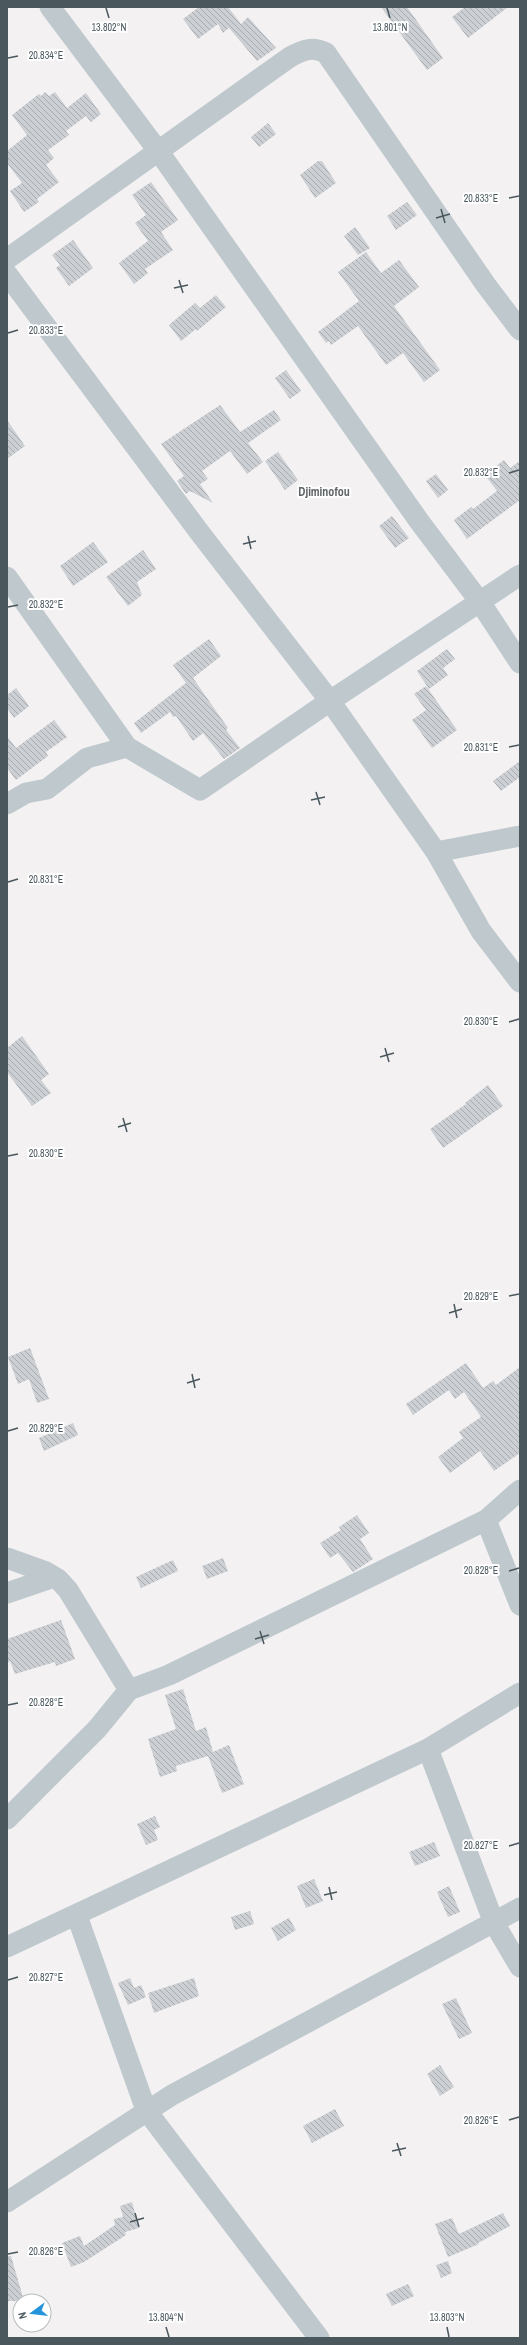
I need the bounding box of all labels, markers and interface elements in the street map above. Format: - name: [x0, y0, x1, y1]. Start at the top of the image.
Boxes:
- text: 13.802°N: [92, 21, 127, 34]
- text: 13.801°N: [373, 21, 408, 34]
- text: 20.834°E: [29, 49, 63, 62]
- text: 20.833°E: [464, 192, 498, 205]
- text: 20.833°E: [29, 324, 63, 337]
- text: 20.832°E: [464, 466, 498, 479]
- district label: Djiminofou: [298, 484, 350, 500]
- text: 20.832°E: [29, 598, 63, 611]
- text: 20.831°E: [464, 741, 498, 754]
- text: 20.831°E: [29, 873, 63, 886]
- text: 20.830°E: [464, 1015, 498, 1028]
- text: 20.830°E: [29, 1147, 63, 1160]
- text: 20.829°E: [464, 1290, 498, 1303]
- text: 20.829°E: [29, 1422, 63, 1435]
- text: 20.828°E: [464, 1564, 498, 1577]
- text: 20.828°E: [29, 1696, 63, 1709]
- text: 20.827°E: [464, 1839, 498, 1852]
- text: 20.827°E: [29, 1971, 63, 1984]
- text: 20.826°E: [464, 2114, 498, 2127]
- text: 20.826°E: [29, 2245, 63, 2258]
- north arrow: [12, 2293, 52, 2333]
- text: N: [15, 2311, 30, 2321]
- text: 13.804°N: [149, 2311, 184, 2324]
- text: 13.803°N: [430, 2311, 465, 2324]

